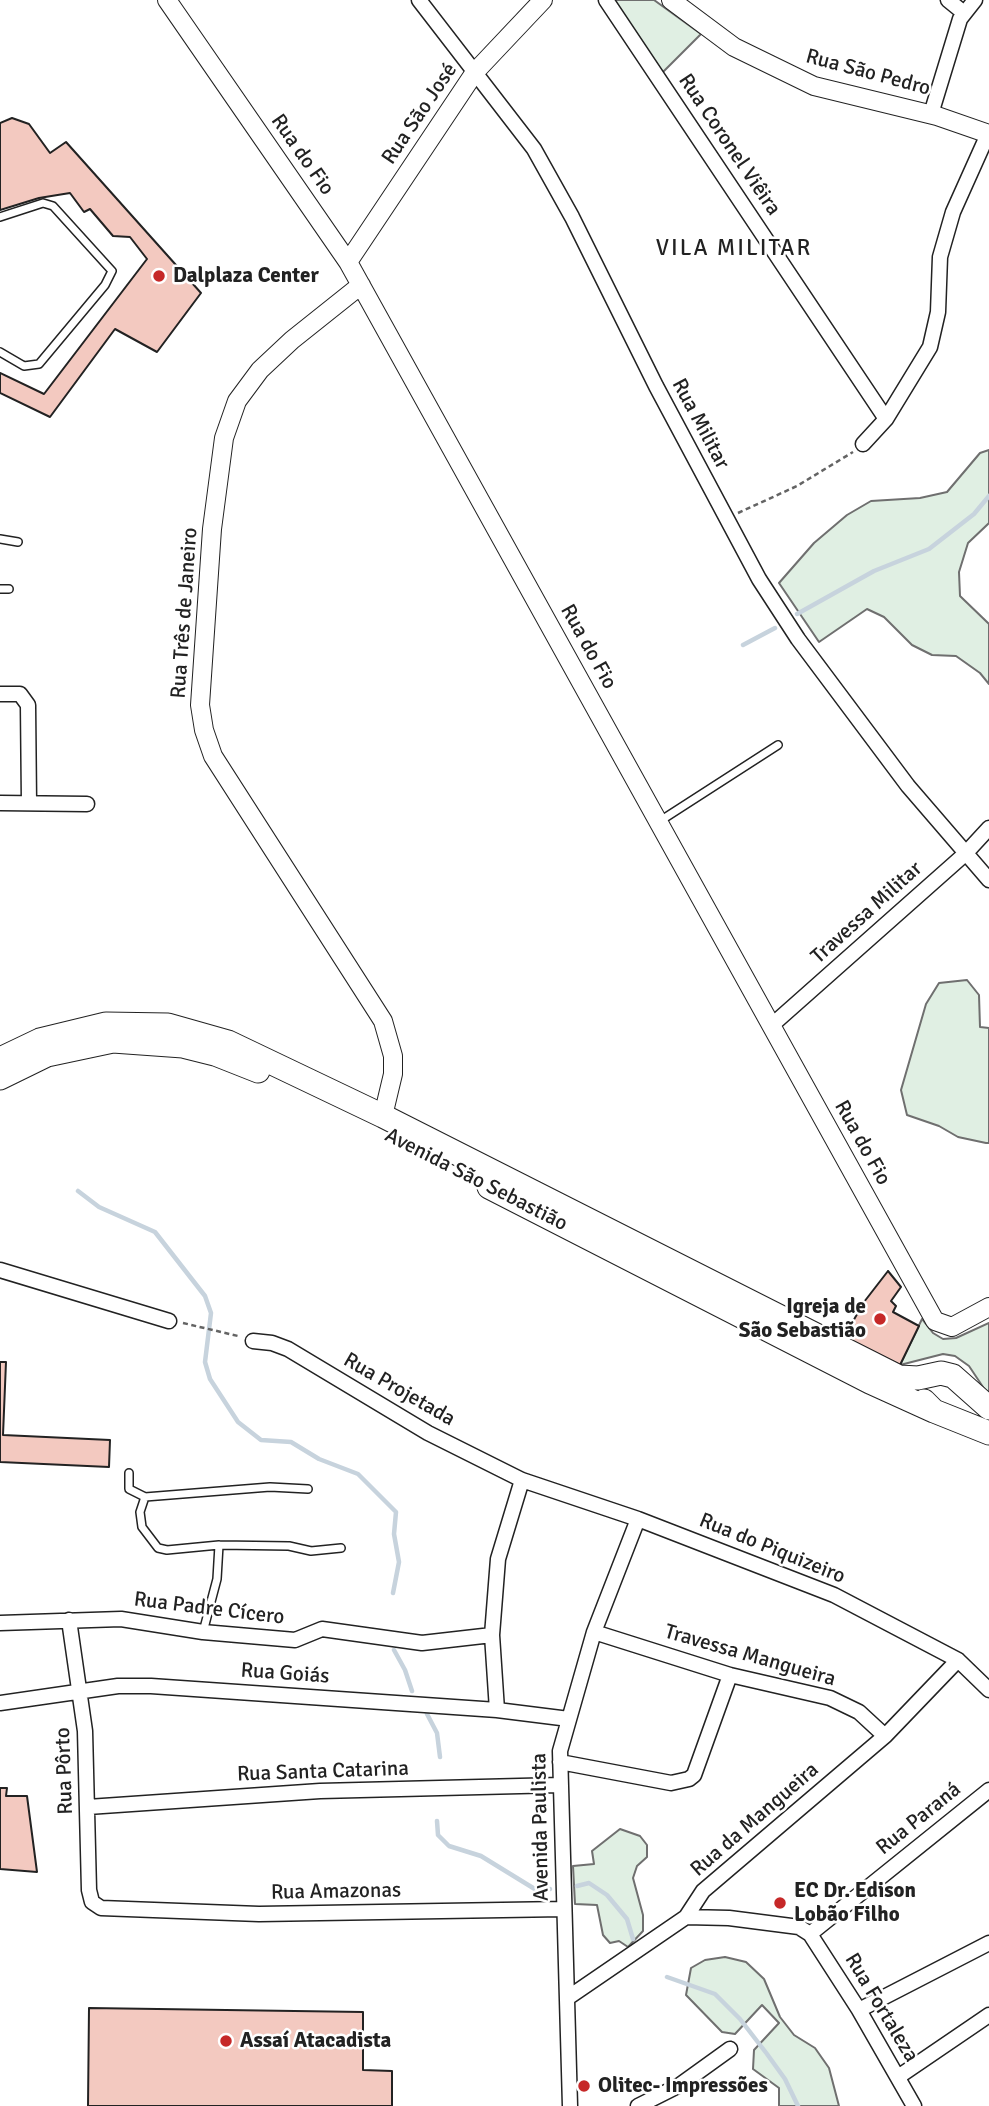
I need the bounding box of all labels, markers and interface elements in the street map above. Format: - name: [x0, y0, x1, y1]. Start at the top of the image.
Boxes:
- street label: Rua São Pedro: [803, 44, 933, 102]
- street label: Rua São José: [377, 59, 463, 169]
- street label: Rua Coronel Viêira: [672, 69, 786, 221]
- street label: Rua do Fio: [265, 110, 339, 200]
- district label: VILA MILITAR: [657, 235, 811, 263]
- place label: Dalplaza Center: [173, 263, 319, 289]
- marker: Dalplaza Center: [151, 268, 167, 284]
- street label: Rua Militar: [666, 374, 734, 474]
- street label: Rua Três de Janeiro: [166, 527, 204, 699]
- street label: Rua do Fio: [554, 600, 622, 694]
- street label: Travessa Militar: [806, 857, 928, 969]
- street label: Rua do Fio: [828, 1096, 896, 1190]
- street label: Avenida São Sebastião: [381, 1123, 571, 1237]
- place label: Igreja de São Sebastião: [739, 1294, 866, 1344]
- marker: Igreja de São Sebastião: [872, 1311, 888, 1327]
- street label: Rua Projetada: [339, 1348, 459, 1432]
- street label: Rua do Piquizeiro: [695, 1508, 849, 1590]
- street label: Rua Padre Cícero: [132, 1587, 286, 1631]
- street label: Travessa Mangueira: [662, 1620, 838, 1692]
- street label: Rua Goiás: [240, 1658, 330, 1690]
- street label: Rua Pôrto: [51, 1727, 79, 1815]
- street label: Avenida Paulista: [527, 1753, 555, 1901]
- street label: Rua Santa Catarina: [237, 1756, 409, 1788]
- street label: Rua da Mangueira: [686, 1758, 824, 1882]
- street label: Rua Paraná: [872, 1777, 966, 1861]
- street label: Rua Amazonas: [271, 1878, 401, 1906]
- place label: EC Dr. Edison Lobão Filho: [794, 1878, 916, 1928]
- marker: EC Dr. Edison Lobão Filho: [772, 1895, 788, 1911]
- street label: Rua Fortaleza: [839, 1949, 923, 2067]
- place label: Assaí Atacadista: [240, 2028, 391, 2054]
- marker: Assaí Atacadista: [218, 2033, 234, 2049]
- place label: Olitec- Impressões: [598, 2073, 768, 2099]
- marker: Olitec- Impressões: [576, 2078, 592, 2094]

